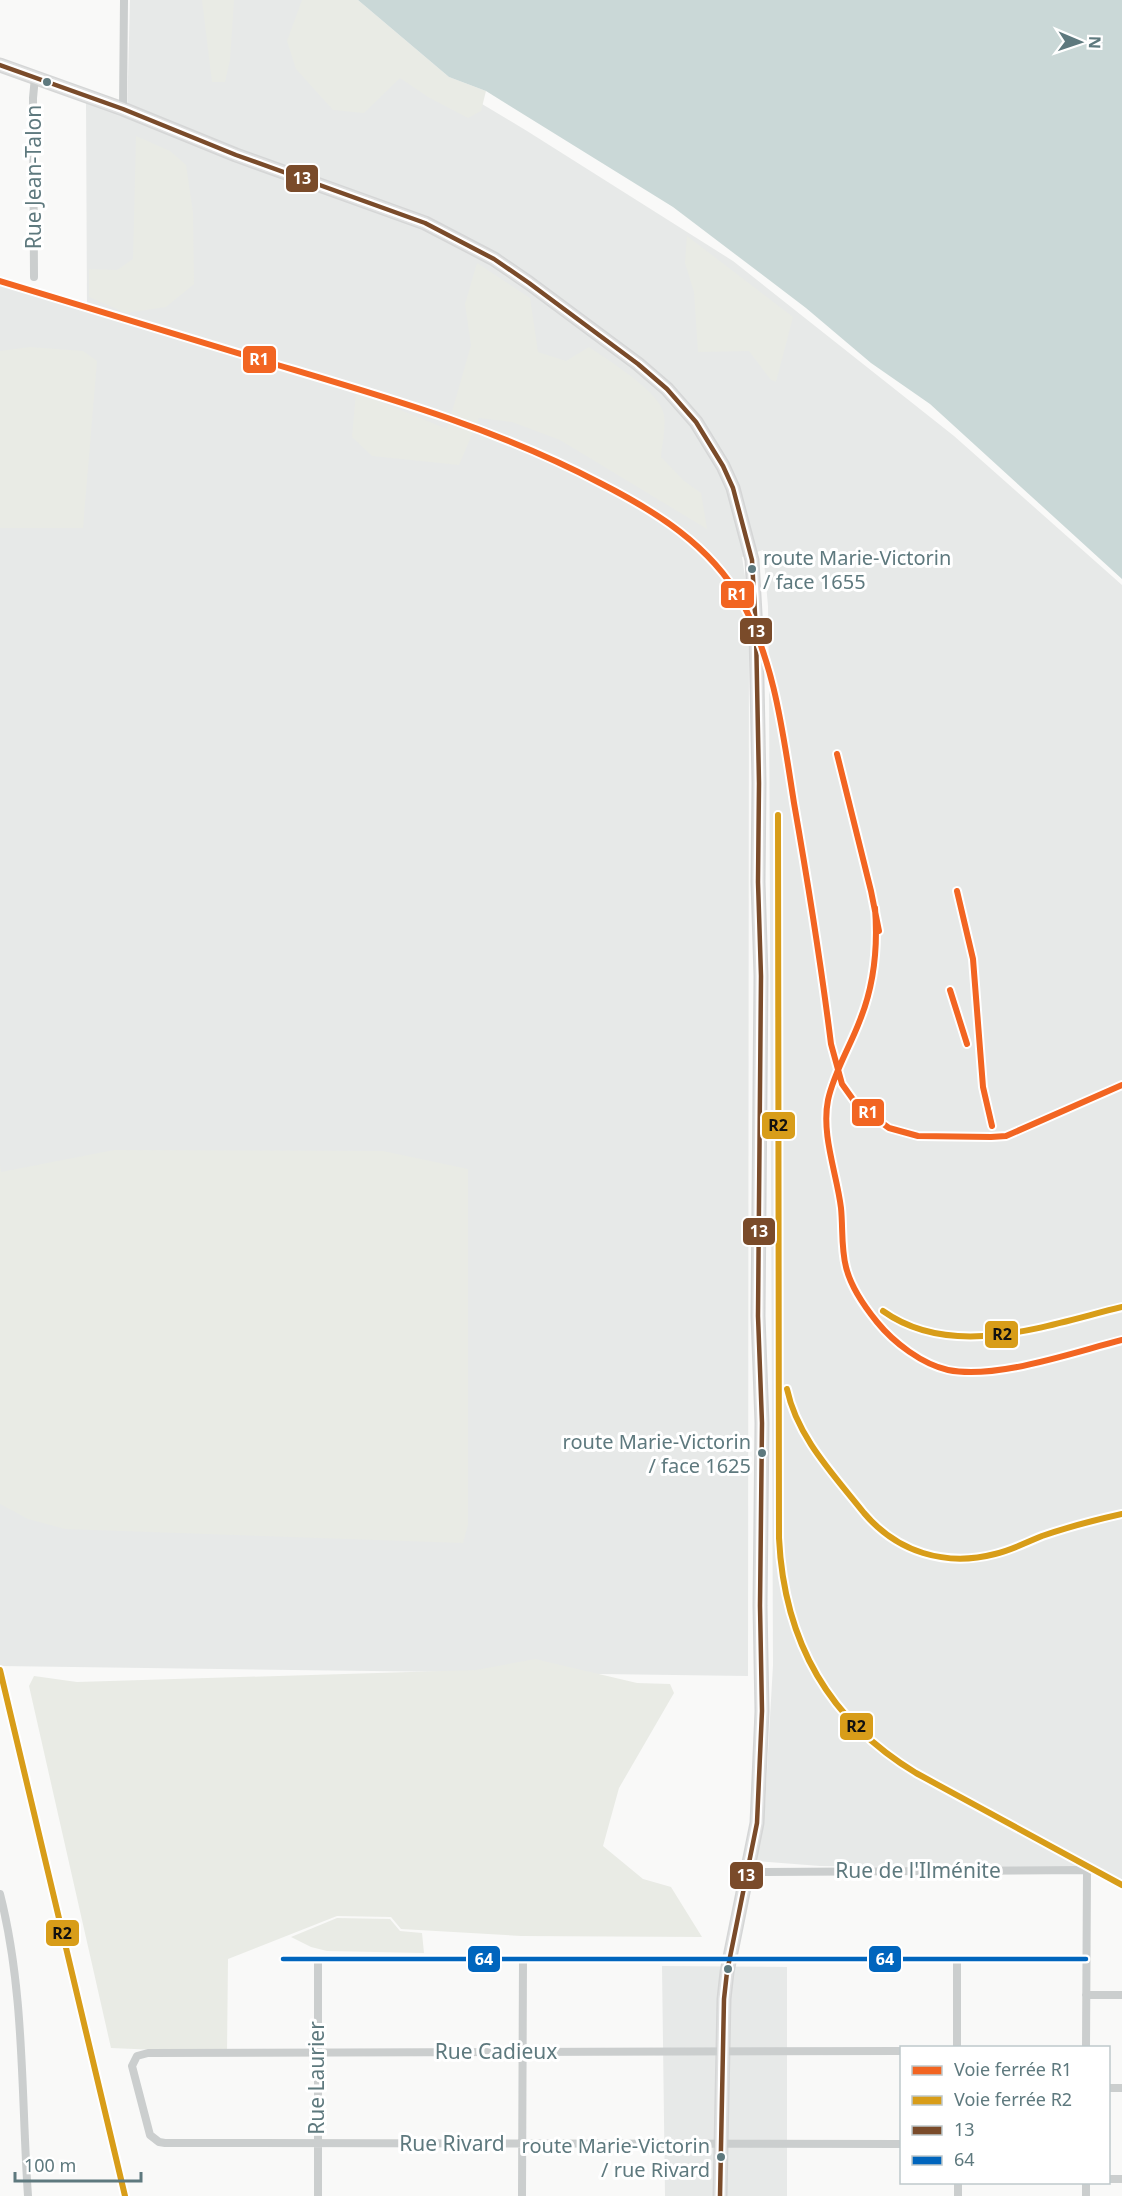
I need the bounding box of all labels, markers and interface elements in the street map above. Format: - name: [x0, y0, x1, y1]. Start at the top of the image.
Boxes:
- north arrow: [1050, 12, 1110, 72]
- text: N: [1084, 36, 1106, 49]
- unlabelled marker: [41, 76, 53, 88]
- street label: Rue Jean-Talon: [19, 105, 47, 249]
- line badge: 13: [285, 164, 319, 193]
- text: 13: [293, 167, 311, 189]
- line badge: R1: [242, 345, 277, 374]
- text: R1: [249, 348, 269, 370]
- place label: route Marie-Victorin / face 1655: [763, 544, 951, 595]
- marker: route Marie-Victorin / face 1655: [746, 563, 758, 575]
- line badge: R1: [720, 580, 755, 609]
- text: R1: [727, 583, 747, 605]
- line badge: 13: [739, 617, 773, 645]
- text: 13: [747, 620, 765, 642]
- line badge: R1: [851, 1098, 885, 1127]
- text: R1: [858, 1101, 878, 1123]
- line badge: R2: [761, 1111, 796, 1140]
- text: R2: [768, 1114, 788, 1136]
- line badge: 13: [742, 1217, 776, 1246]
- text: 13: [750, 1220, 768, 1242]
- line badge: R2: [984, 1320, 1019, 1349]
- text: R2: [992, 1323, 1012, 1345]
- place label: route Marie-Victorin / face 1625: [563, 1428, 751, 1479]
- marker: route Marie-Victorin / face 1625: [756, 1447, 768, 1459]
- line badge: R2: [839, 1712, 874, 1741]
- text: R2: [846, 1715, 866, 1737]
- street label: Rue de l'Ilménite: [835, 1856, 1001, 1884]
- line badge: 13: [729, 1861, 764, 1890]
- text: 13: [737, 1864, 755, 1886]
- line badge: R2: [45, 1919, 80, 1947]
- text: R2: [52, 1922, 72, 1944]
- line badge: 64: [467, 1945, 501, 1973]
- line badge: 64: [868, 1945, 902, 1973]
- text: 64: [475, 1948, 493, 1970]
- text: 64: [876, 1948, 894, 1970]
- unlabelled marker: [722, 1963, 734, 1975]
- street label: Rue Laurier: [302, 2021, 330, 2135]
- street label: Rue Cadieux: [435, 2037, 557, 2065]
- legend: [900, 2046, 1110, 2184]
- text: Voie ferrée R1: [954, 2057, 1072, 2081]
- text: Voie ferrée R2: [954, 2087, 1072, 2111]
- text: 13: [954, 2117, 975, 2141]
- street label: Rue Rivard: [399, 2129, 505, 2157]
- place label: route Marie-Victorin / rue Rivard: [522, 2132, 710, 2183]
- scale bar: [15, 2145, 141, 2183]
- text: 64: [954, 2147, 975, 2171]
- marker: route Marie-Victorin / rue Rivard: [715, 2151, 727, 2163]
- text: 100 m: [24, 2153, 76, 2177]

